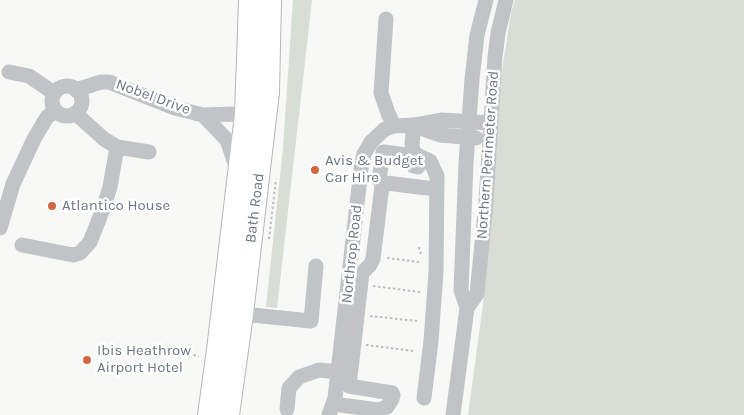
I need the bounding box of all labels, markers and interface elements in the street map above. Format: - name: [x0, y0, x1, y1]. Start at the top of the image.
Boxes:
- street label: Northern Perimeter Road: [473, 70, 503, 240]
- street label: Nobel Drive: [113, 75, 193, 119]
- place label: Avis & Budget Car Hire: [325, 152, 423, 187]
- marker: Avis & Budget Car Hire: [309, 164, 321, 176]
- street label: Bath Road: [242, 172, 268, 244]
- place label: Atlantico House: [62, 197, 170, 215]
- marker: Atlantico House: [46, 200, 58, 212]
- street label: Northrop Road: [338, 204, 366, 304]
- place label: Ibis Heathrow Airport Hotel: [97, 342, 191, 377]
- marker: Ibis Heathrow Airport Hotel: [81, 354, 93, 366]

